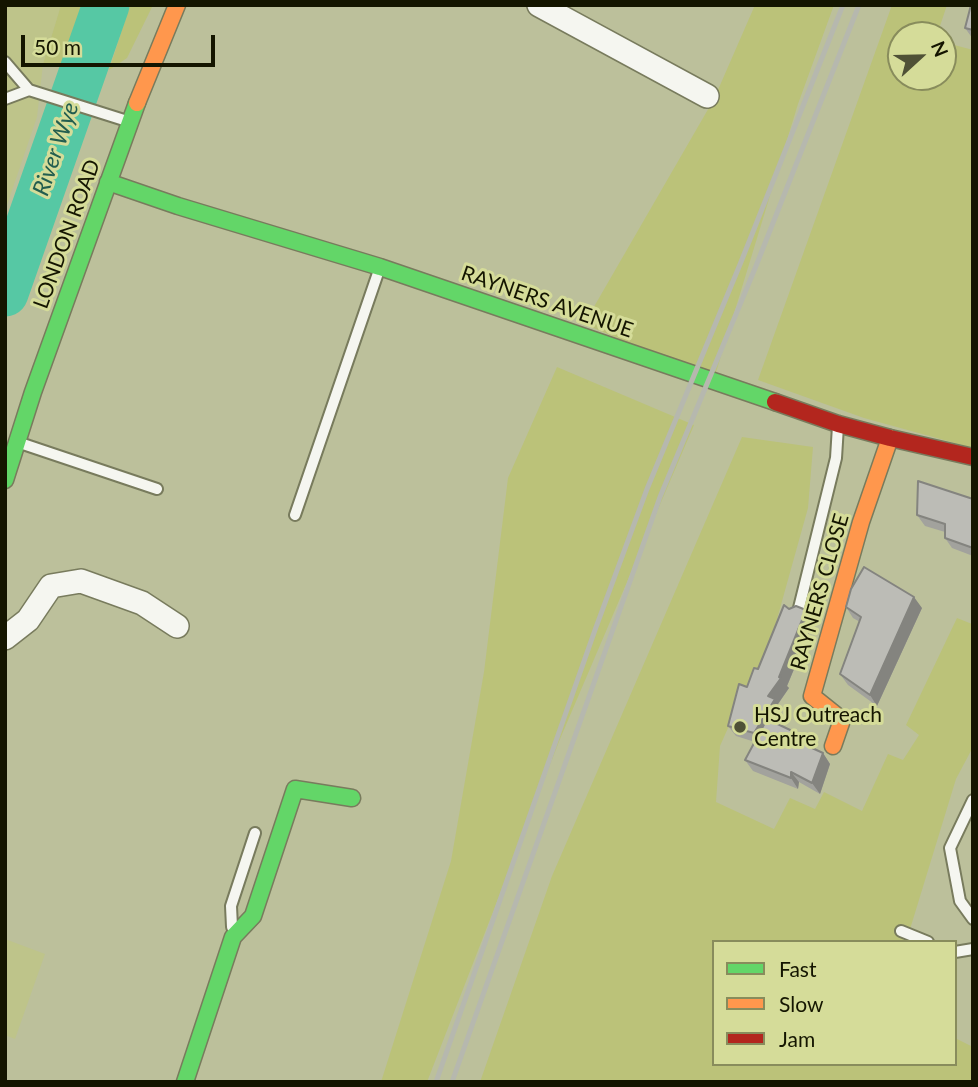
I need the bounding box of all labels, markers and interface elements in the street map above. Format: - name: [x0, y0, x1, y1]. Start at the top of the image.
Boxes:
- scale bar: [24, 21, 219, 65]
- north arrow: [887, 21, 957, 91]
- text: 50 m: [34, 34, 81, 59]
- text: N: [927, 38, 953, 60]
- water label: River Wye: [27, 99, 85, 199]
- street label: LONDON ROAD: [28, 156, 106, 312]
- street label: RAYNERS AVENUE: [458, 261, 636, 343]
- street label: RAYNERS CLOSE: [786, 511, 854, 673]
- place label: HSJ Outreach Centre: [754, 702, 882, 752]
- marker: HSJ Outreach Centre: [732, 719, 748, 735]
- legend: [712, 940, 957, 1066]
- text: Fast: [779, 956, 816, 981]
- text: Slow: [779, 991, 823, 1016]
- text: Jam: [779, 1026, 815, 1051]

